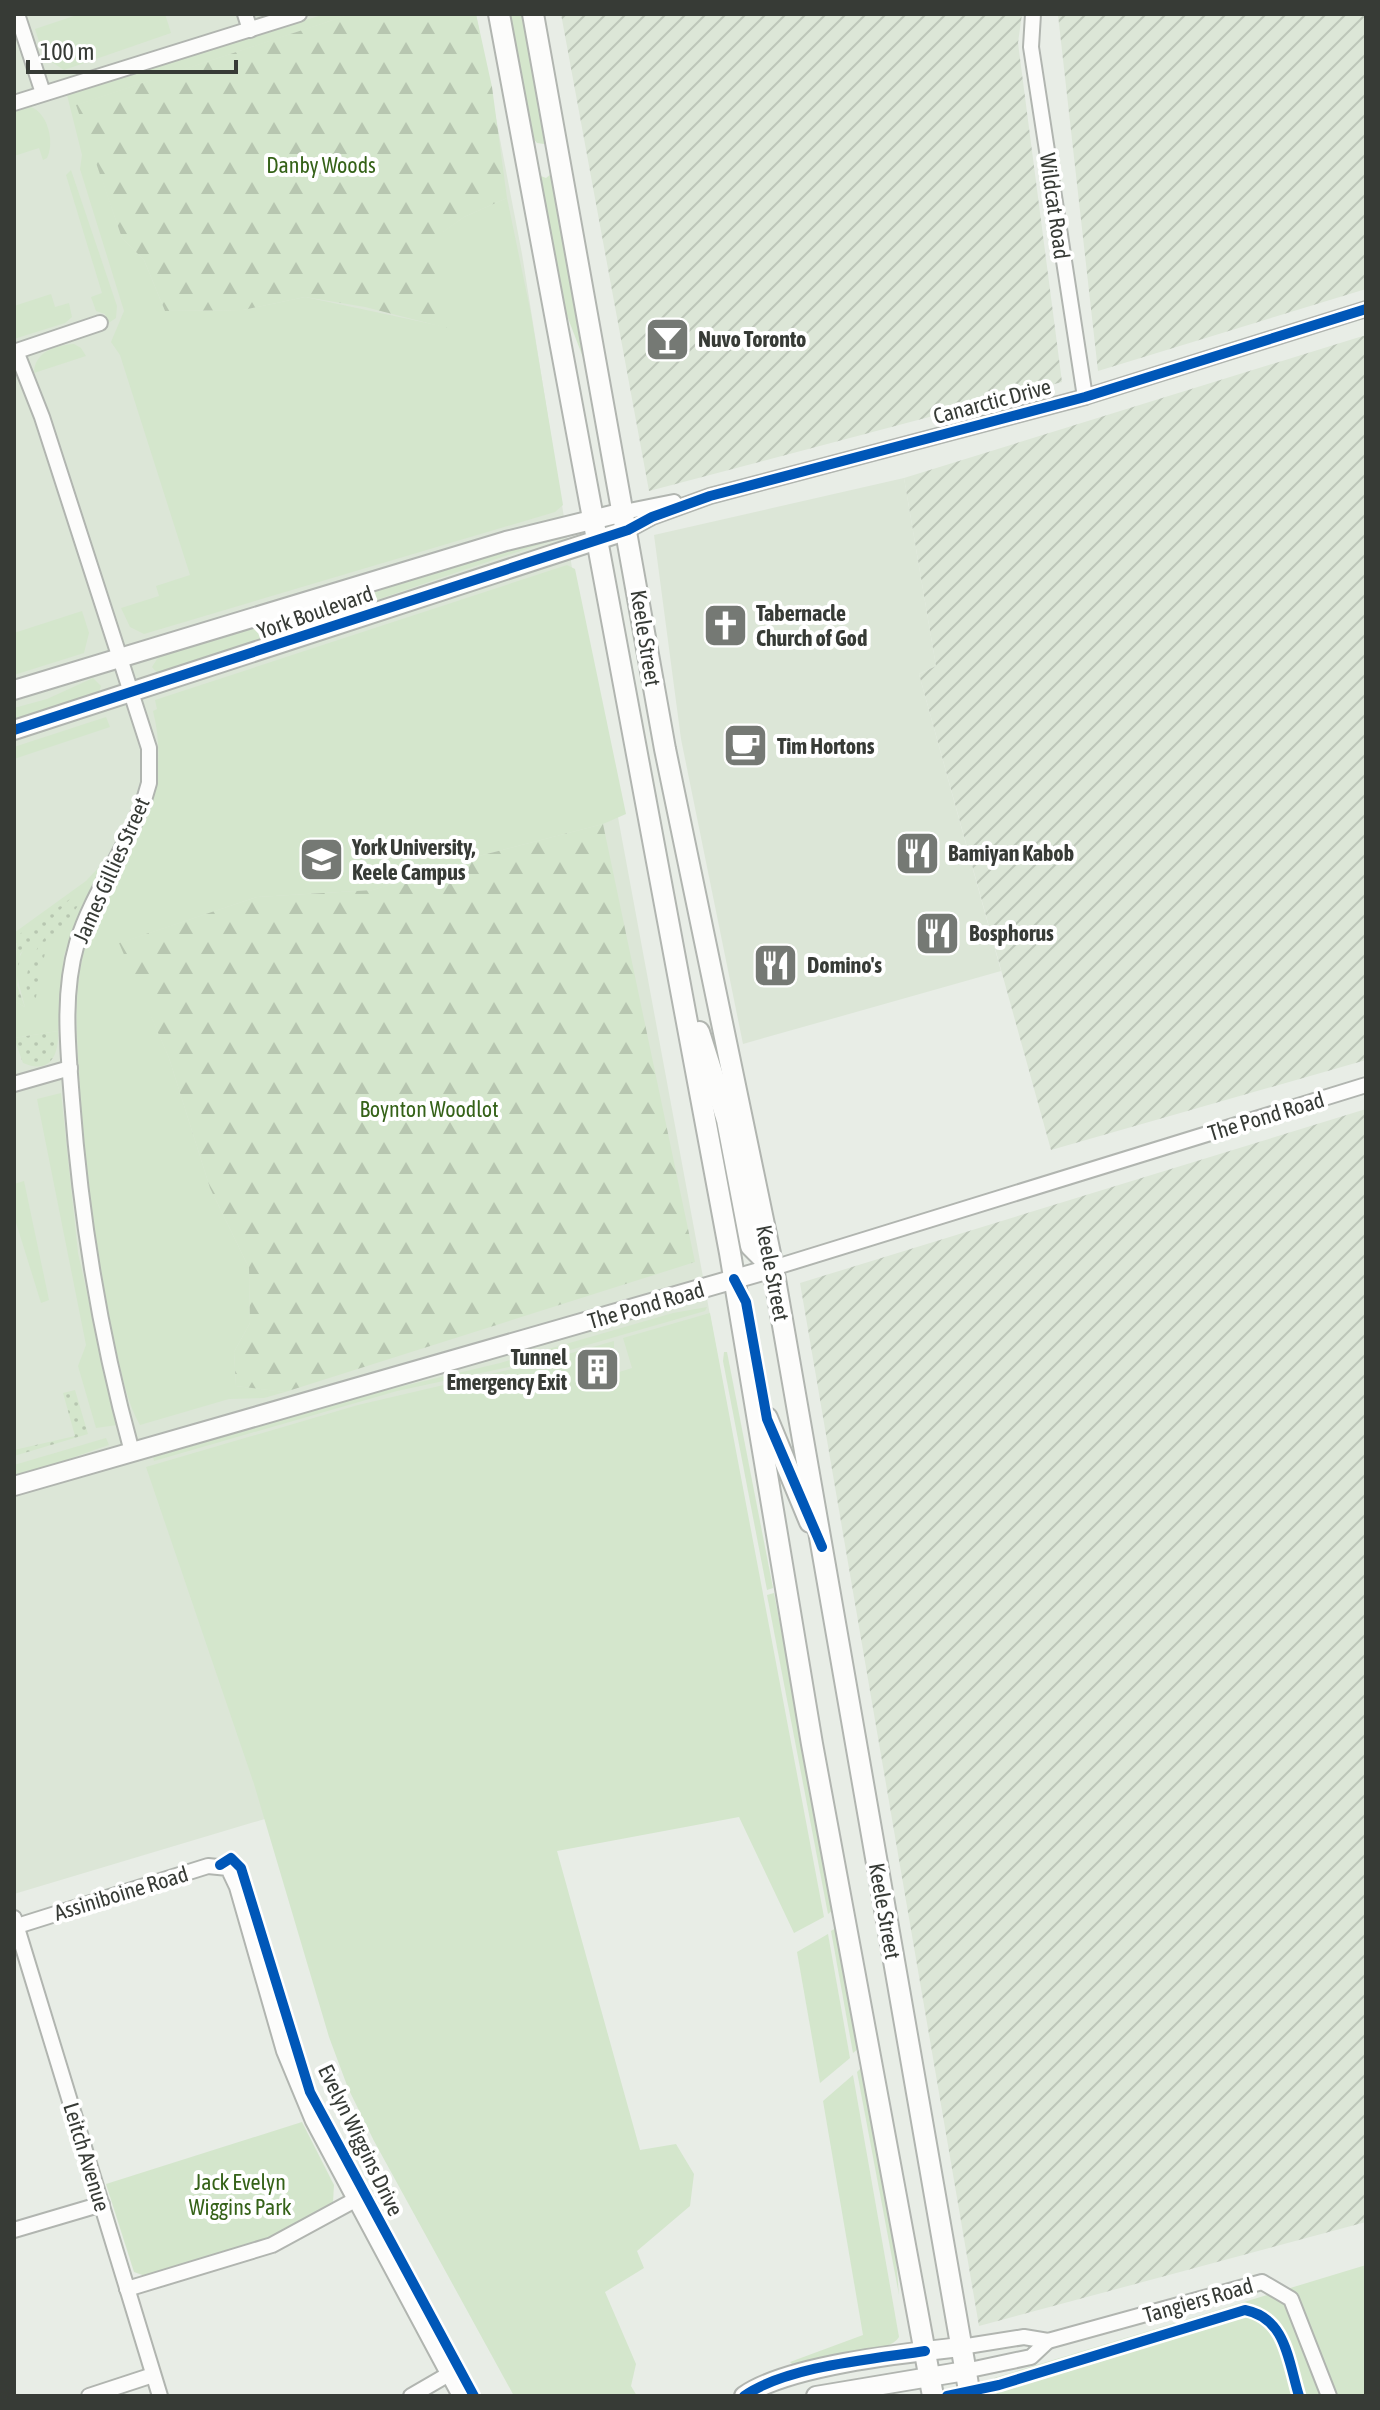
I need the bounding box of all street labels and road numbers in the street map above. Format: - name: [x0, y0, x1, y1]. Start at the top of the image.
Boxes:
- street label: Wildcat Road: [1035, 151, 1075, 261]
- street label: Canarctic Drive: [930, 373, 1054, 429]
- street label: York Boulevard: [254, 580, 376, 644]
- street label: Keele Street: [626, 588, 666, 688]
- street label: James Gillies Street: [67, 793, 155, 947]
- street label: The Pond Road: [1205, 1086, 1327, 1146]
- street label: Keele Street: [751, 1223, 795, 1323]
- street label: The Pond Road: [585, 1276, 707, 1334]
- street label: Assiniboine Road: [51, 1860, 191, 1926]
- street label: Keele Street: [864, 1861, 906, 1961]
- street label: Evelyn Wiggins Drive: [313, 2060, 409, 2220]
- street label: Leitch Avenue: [58, 2099, 116, 2215]
- street label: Tangiers Road: [1140, 2272, 1256, 2328]

